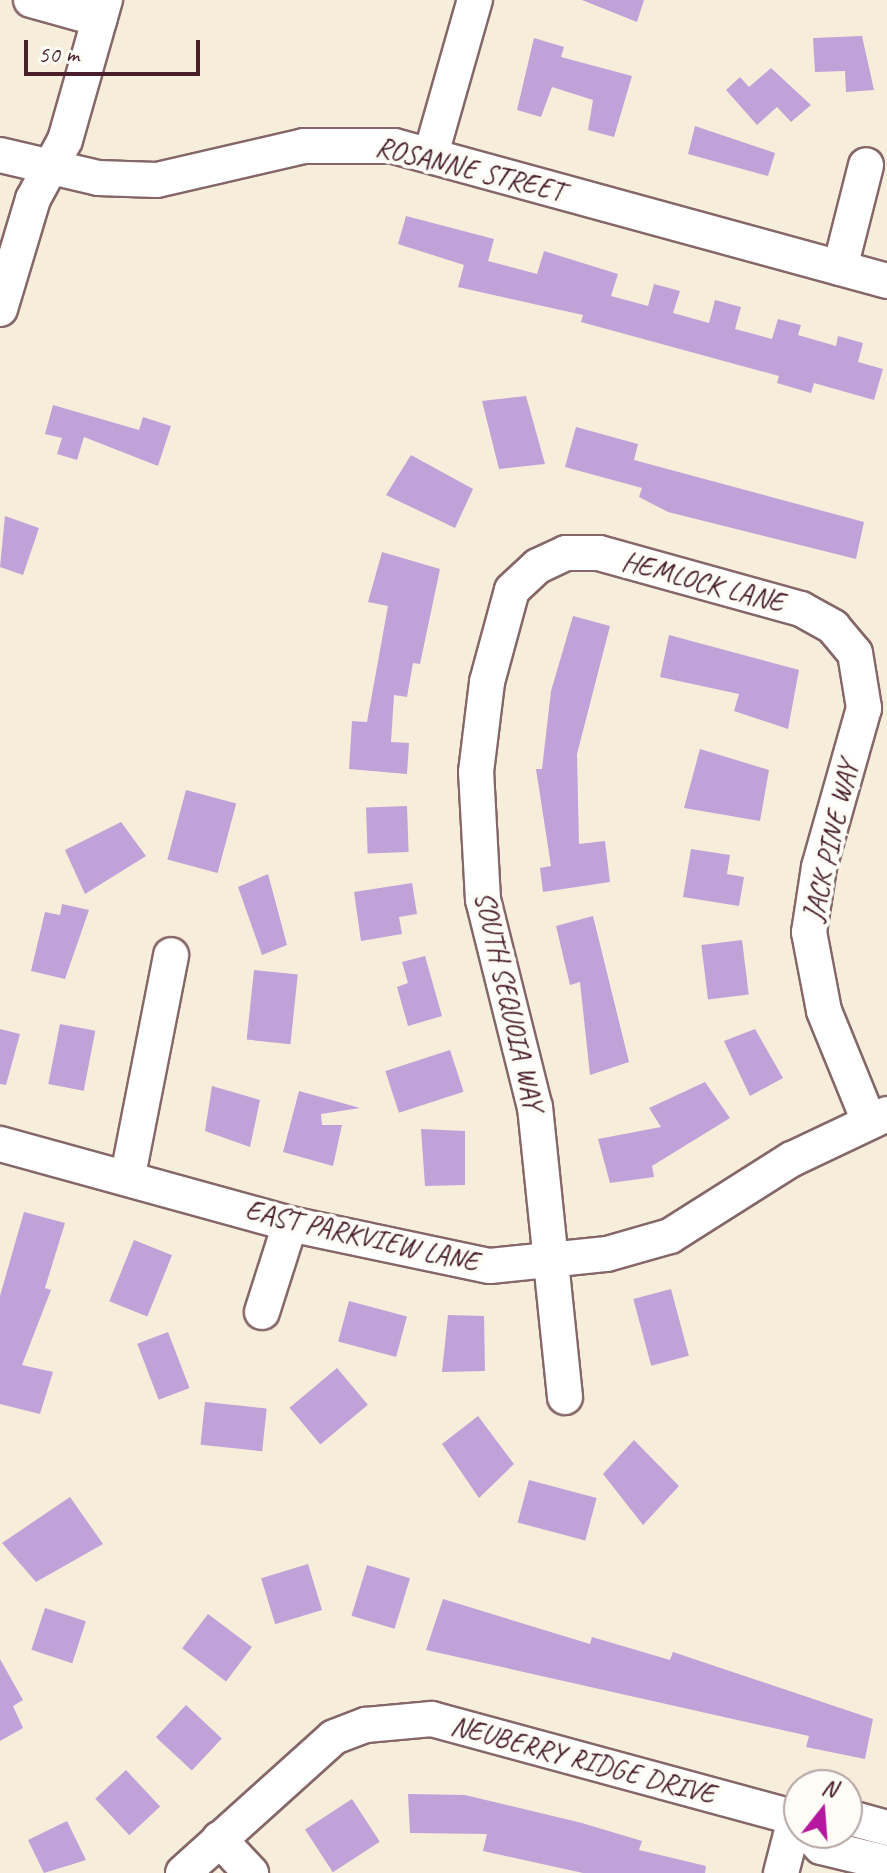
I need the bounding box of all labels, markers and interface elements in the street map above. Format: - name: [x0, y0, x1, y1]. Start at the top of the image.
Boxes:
- scale bar: [28, 24, 204, 74]
- text: 50 m: [38, 39, 79, 69]
- street label: ROSANNE STREET: [373, 129, 567, 209]
- street label: HEMLOCK LANE: [619, 544, 787, 620]
- street label: JACK PINE WAY: [796, 757, 866, 925]
- street label: SOUTH SEQUOIA WAY: [467, 888, 551, 1114]
- street label: EAST PARKVIEW LANE: [242, 1193, 482, 1279]
- street label: NEUBERRY RIDGE DRIVE: [448, 1709, 718, 1811]
- north arrow: [783, 1769, 863, 1849]
- text: N: [819, 1773, 840, 1803]

